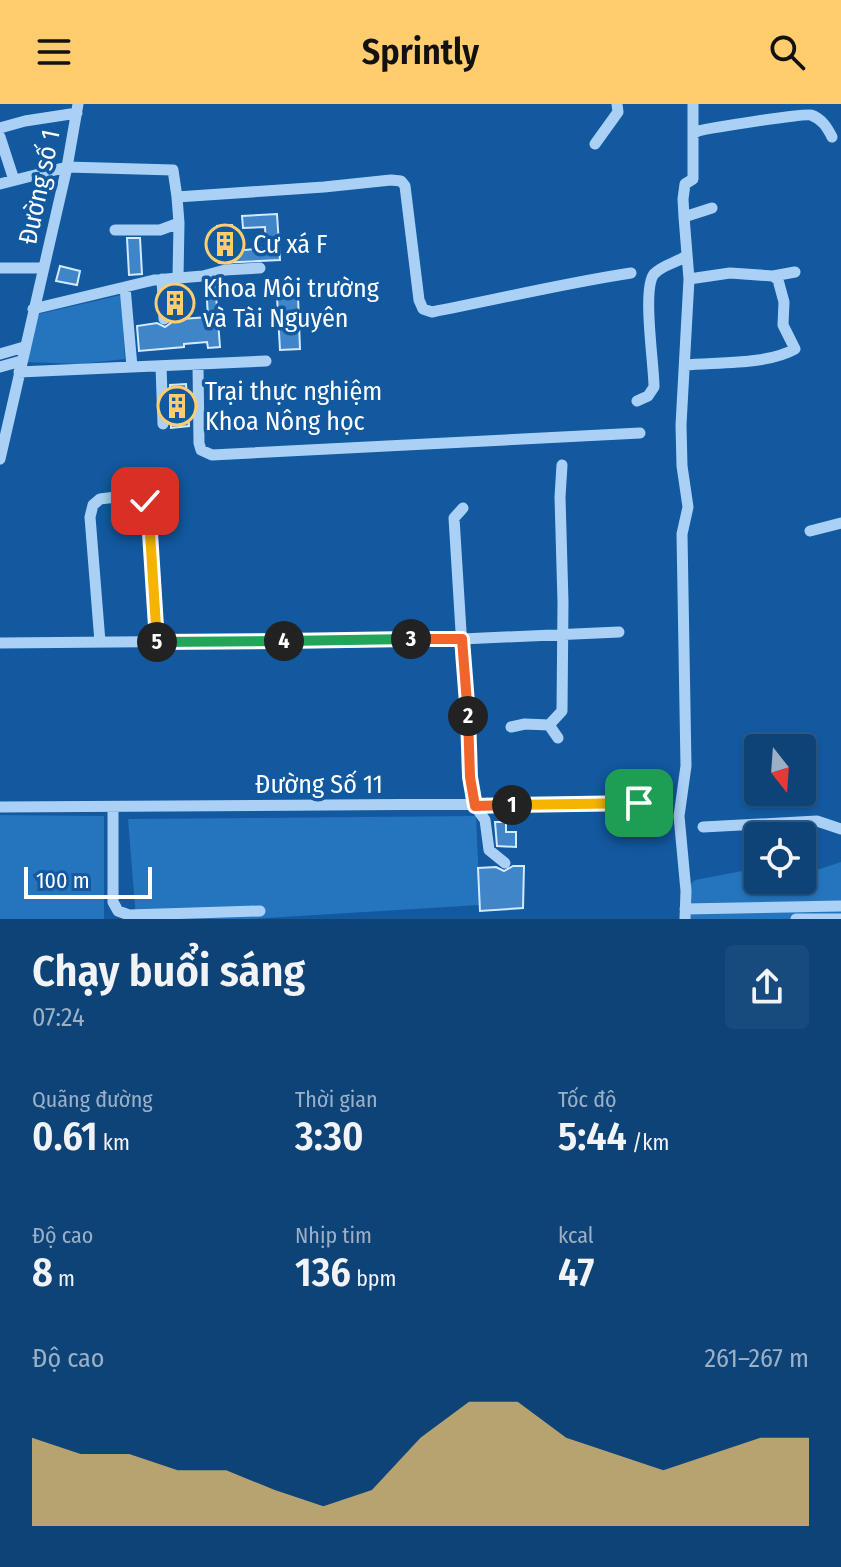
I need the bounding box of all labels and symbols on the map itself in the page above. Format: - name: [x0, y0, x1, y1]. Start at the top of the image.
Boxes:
- street label: Đường số 1: [12, 127, 67, 247]
- building icon: Cư xá F: [204, 223, 246, 265]
- place label: Cư xá F: [253, 229, 327, 260]
- place label: Khoa Môi trường và Tài Nguyên: [203, 273, 380, 334]
- building icon: Khoa Môi trường và Tài Nguyên: [154, 282, 196, 324]
- place label: Trại thực nghiệm Khoa Nông học: [205, 376, 382, 437]
- building icon: Trại thực nghiệm Khoa Nông học: [156, 385, 198, 427]
- pin: [111, 467, 179, 535]
- pin: 3: [391, 619, 431, 659]
- pin: 4: [264, 621, 304, 661]
- pin: 5: [137, 622, 177, 662]
- pin: 2: [448, 696, 488, 736]
- north arrow: [744, 734, 816, 806]
- street label: Đường Số 11: [255, 769, 383, 800]
- pin: [605, 769, 673, 837]
- pin: 1: [492, 785, 532, 825]
- scale bar: [24, 863, 152, 899]

